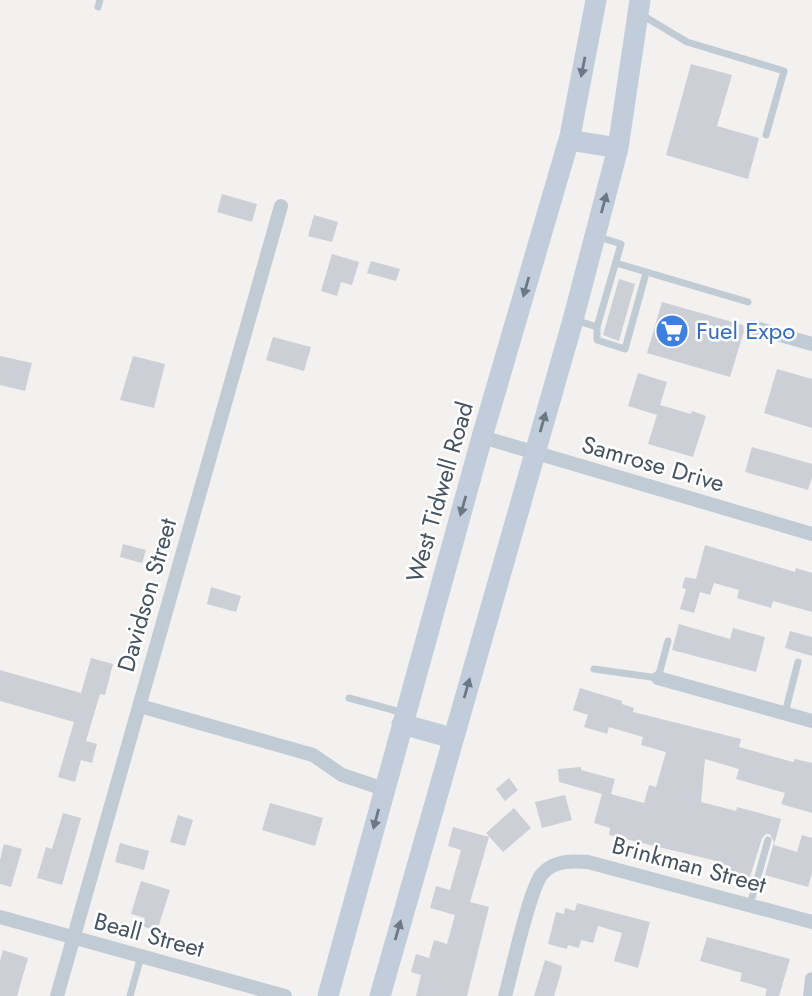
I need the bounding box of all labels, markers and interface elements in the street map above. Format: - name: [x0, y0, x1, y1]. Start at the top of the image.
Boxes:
- one-way arrow: [577, 56, 588, 78]
- one-way arrow: [599, 192, 609, 213]
- one-way arrow: [520, 277, 530, 298]
- supermarket icon: Fuel Expo: [653, 312, 691, 350]
- place label: Fuel Expo: [696, 313, 795, 348]
- street label: West Tidwell Road: [397, 398, 482, 586]
- one-way arrow: [538, 411, 549, 433]
- street label: Samrose Drive: [578, 426, 729, 501]
- one-way arrow: [457, 495, 468, 517]
- street label: Davidson Street: [108, 514, 185, 676]
- one-way arrow: [462, 677, 472, 698]
- one-way arrow: [370, 808, 381, 830]
- street label: Brinkman Street: [608, 827, 770, 902]
- street label: Beall Street: [90, 903, 208, 966]
- one-way arrow: [394, 919, 404, 940]

